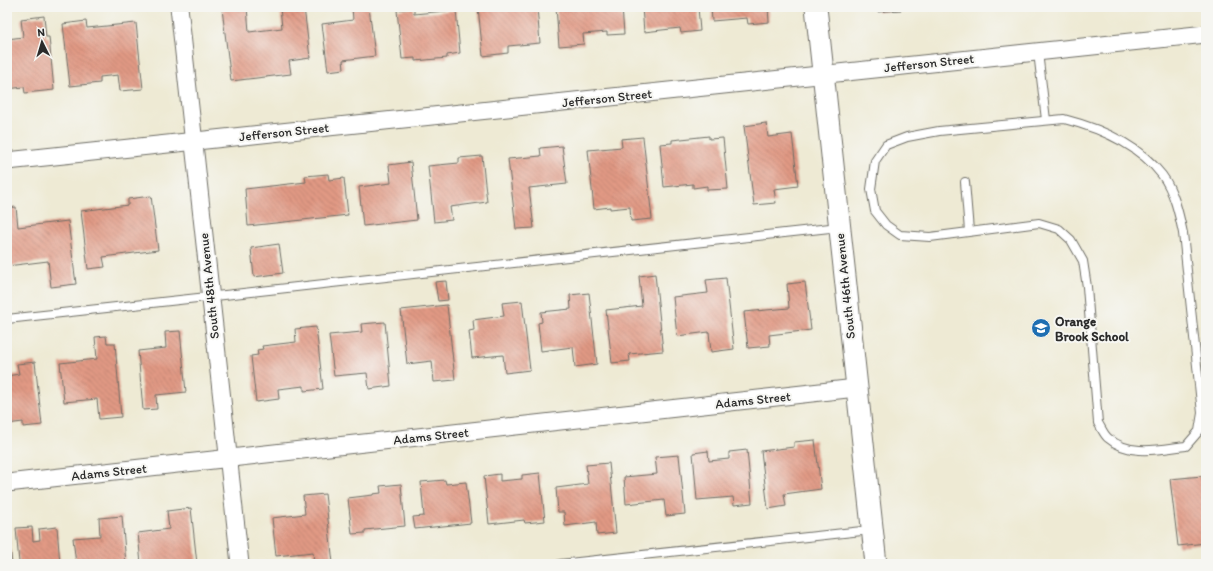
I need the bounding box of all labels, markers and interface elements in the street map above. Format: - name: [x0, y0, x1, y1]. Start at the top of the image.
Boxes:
- north arrow: [22, 22, 62, 62]
- text: N: [37, 26, 45, 39]
- street label: Jefferson Street: [883, 51, 975, 75]
- street label: Jefferson Street: [561, 86, 653, 110]
- street label: Jefferson Street: [238, 120, 330, 144]
- street label: South 48th Avenue: [196, 232, 222, 340]
- street label: South 46th Avenue: [832, 232, 858, 340]
- place label: Orange Brook School: [1055, 314, 1129, 344]
- school or university icon: Orange Brook School: [1030, 317, 1052, 339]
- street label: Adams Street: [714, 389, 792, 411]
- street label: Adams Street: [392, 425, 470, 447]
- street label: Adams Street: [70, 461, 148, 483]

